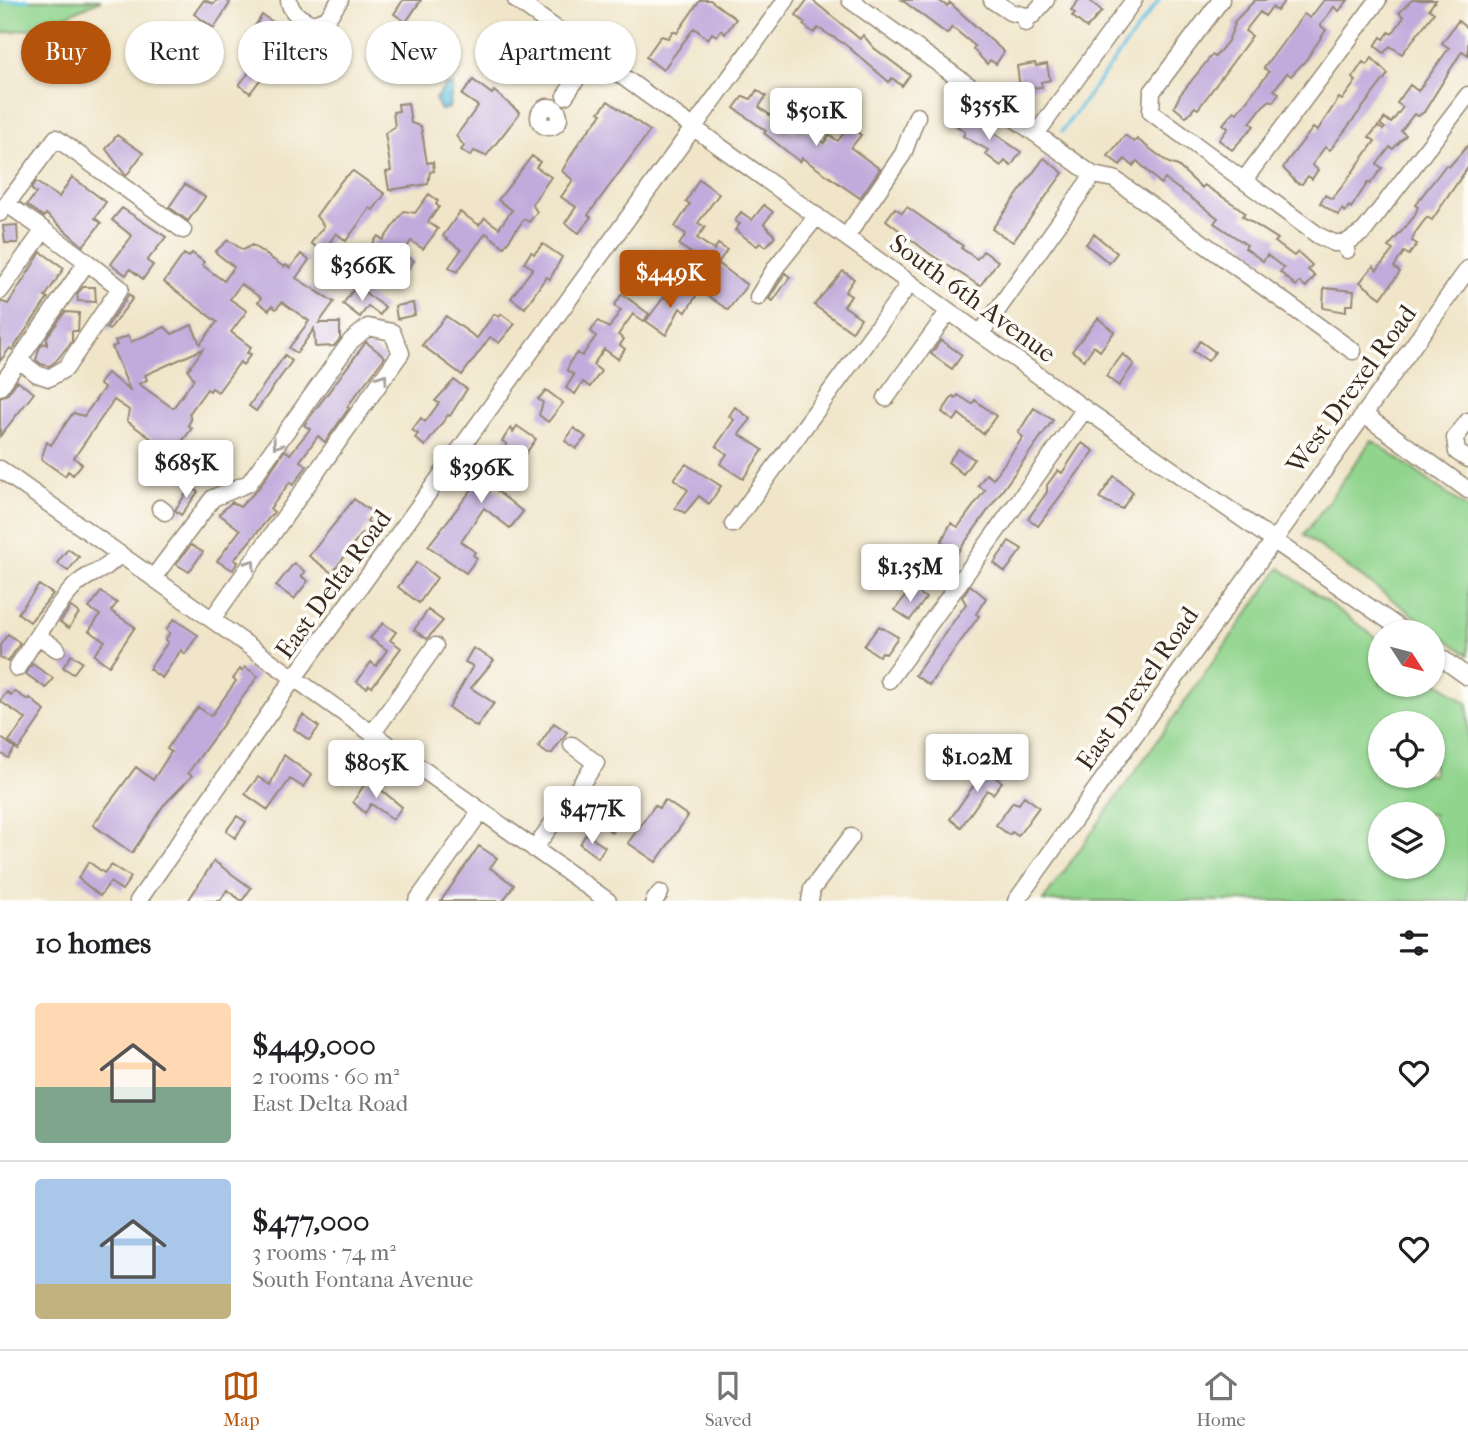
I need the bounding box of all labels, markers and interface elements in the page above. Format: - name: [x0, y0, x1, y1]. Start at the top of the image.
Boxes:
- chip: Buy: [21, 21, 111, 84]
- chip: Rent: [125, 21, 224, 84]
- chip: Filters: [238, 21, 352, 84]
- chip: New: [366, 21, 461, 84]
- chip: Apartment: [475, 21, 636, 84]
- pin: $355K: [940, 82, 1038, 142]
- pin: $501K: [767, 88, 865, 148]
- text: $355K: [960, 91, 1018, 118]
- text: $501K: [786, 97, 846, 124]
- street label: South 6th Avenue: [884, 228, 1062, 369]
- pin: $366K: [313, 244, 411, 303]
- pin: $449K: [621, 250, 719, 310]
- text: $366K: [330, 252, 394, 279]
- text: $449K: [636, 259, 704, 286]
- street label: West Drexel Road: [1279, 298, 1423, 481]
- one-way arrow: [375, 373, 387, 386]
- one-way arrow: [272, 436, 285, 449]
- pin: $685K: [137, 440, 235, 500]
- pin: $396K: [432, 446, 530, 505]
- text: $685K: [154, 449, 218, 476]
- text: $396K: [449, 454, 513, 481]
- street label: East Delta Road: [269, 503, 398, 665]
- pin: $1.35M: [853, 544, 967, 604]
- text: $1.35M: [877, 553, 943, 580]
- one-way arrow: [243, 559, 255, 572]
- street label: East Drexel Road: [1070, 600, 1206, 776]
- north arrow: [1368, 620, 1446, 696]
- map controls: [1368, 620, 1445, 879]
- button: locate: [1368, 711, 1445, 788]
- pin: $1.02M: [920, 734, 1034, 794]
- pin: $805K: [327, 740, 425, 800]
- text: $1.02M: [942, 743, 1012, 770]
- text: $805K: [344, 749, 408, 776]
- pin: $477K: [543, 786, 641, 846]
- text: $477K: [560, 795, 624, 822]
- button: layers: [1368, 802, 1445, 879]
- icon: filters: [1395, 924, 1433, 962]
- text: 10 homes: [35, 926, 151, 961]
- text: $449,000: [252, 1028, 376, 1063]
- icon: home: [91, 1031, 175, 1115]
- icon: heart: [1395, 1054, 1433, 1092]
- text: 2 rooms · 60 m²: [252, 1063, 399, 1090]
- text: East Delta Road: [252, 1090, 408, 1117]
- text: $477,000: [252, 1204, 370, 1239]
- icon: home: [91, 1207, 175, 1291]
- icon: heart: [1395, 1230, 1433, 1268]
- text: 3 rooms · 74 m²: [252, 1239, 396, 1266]
- text: South Fontana Avenue: [252, 1266, 473, 1293]
- tab: Map: [222, 1367, 260, 1431]
- tab: Saved: [705, 1367, 752, 1431]
- tab: Home: [1196, 1367, 1246, 1431]

